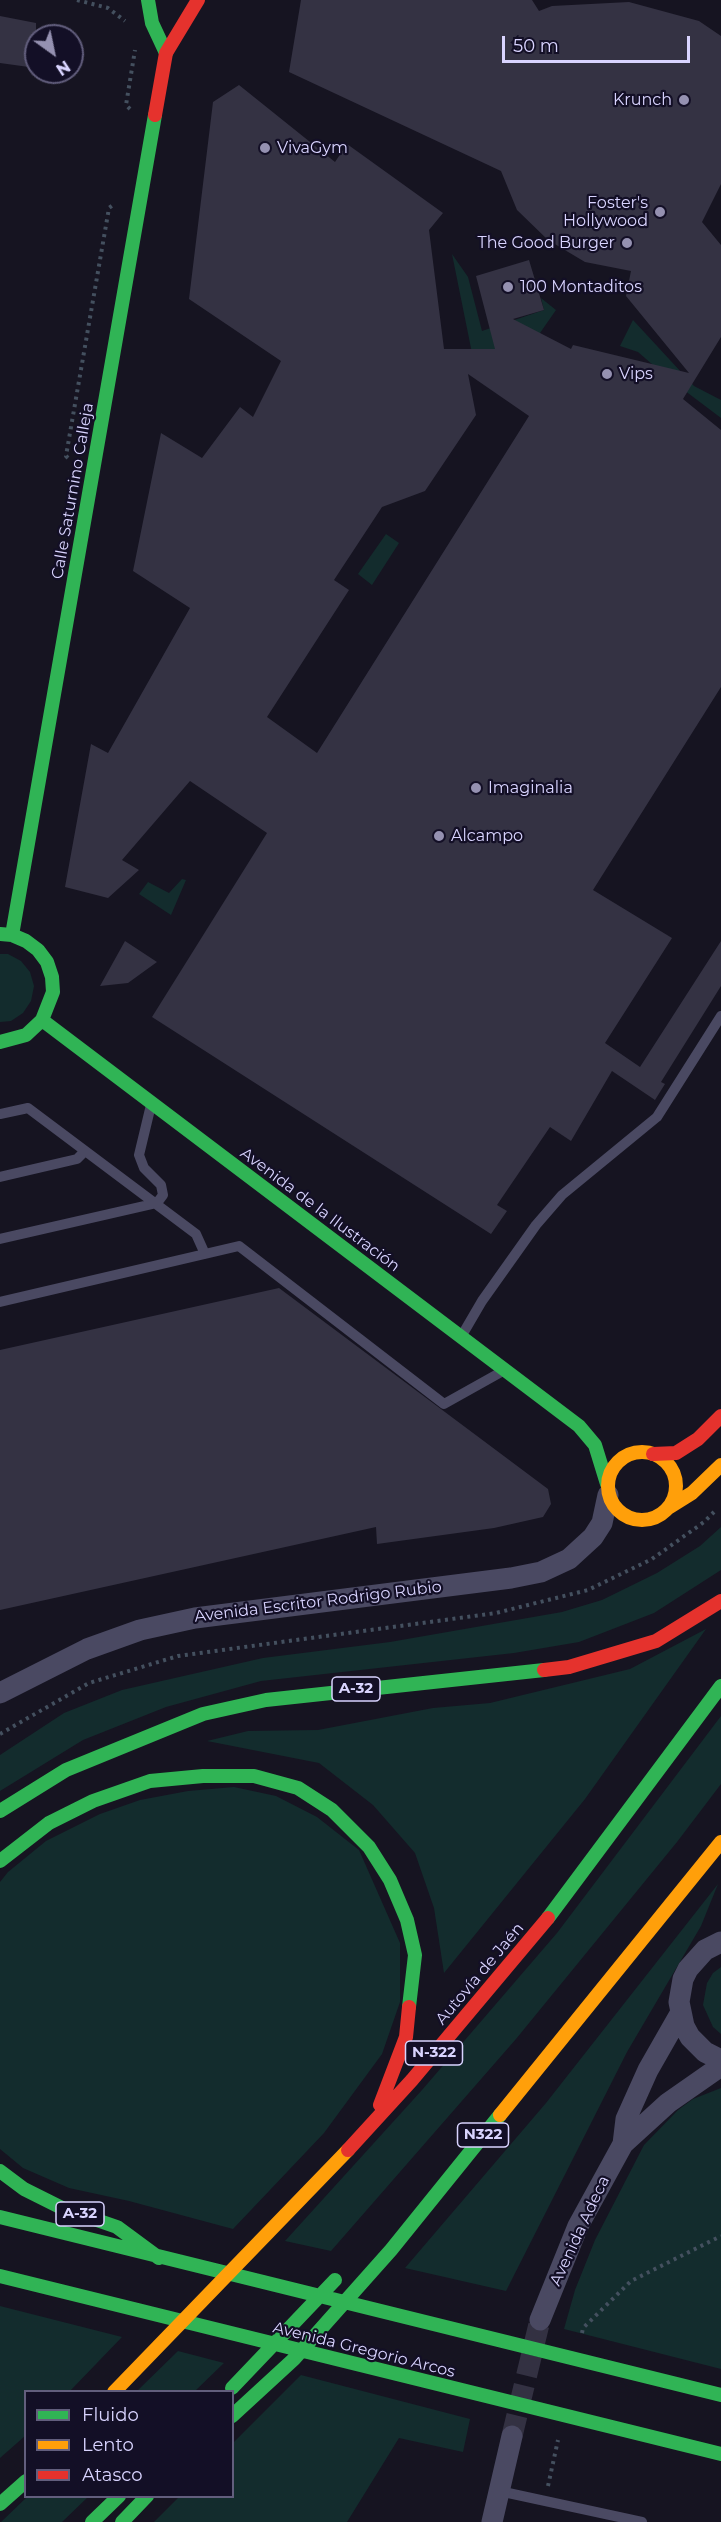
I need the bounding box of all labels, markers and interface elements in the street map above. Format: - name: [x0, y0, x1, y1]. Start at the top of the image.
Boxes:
- north arrow: [24, 24, 84, 84]
- scale bar: [505, 24, 692, 62]
- text: 50 m: [513, 35, 559, 57]
- text: N: [52, 56, 74, 79]
- place label: Krunch: [613, 90, 672, 110]
- marker: Krunch: [677, 93, 691, 107]
- place label: VivaGym: [277, 138, 348, 158]
- marker: VivaGym: [258, 141, 272, 155]
- place label: Foster's Hollywood: [563, 193, 648, 231]
- marker: Foster's Hollywood: [653, 205, 667, 219]
- place label: The Good Burger: [478, 233, 615, 253]
- marker: The Good Burger: [620, 236, 634, 250]
- place label: 100 Montaditos: [520, 277, 642, 297]
- marker: 100 Montaditos: [501, 280, 515, 294]
- place label: Vips: [619, 364, 653, 384]
- marker: Vips: [600, 367, 614, 381]
- street label: Calle Saturnino Calleja: [48, 401, 98, 581]
- place label: Imaginalia: [488, 778, 573, 798]
- marker: Imaginalia: [469, 781, 483, 795]
- place label: Alcampo: [451, 826, 523, 846]
- marker: Alcampo: [432, 829, 446, 843]
- street label: Avenida de la Ilustración: [236, 1144, 404, 1276]
- street label: Avenida Escritor Rodrigo Rubio: [193, 1577, 443, 1627]
- road number: A-32: [332, 1677, 380, 1701]
- street label: Autovía de Jaén: [432, 1919, 528, 2029]
- road number: N-322: [406, 2041, 462, 2065]
- road number: N322: [458, 2123, 508, 2147]
- street label: Avenida Adeca: [546, 2173, 614, 2289]
- road number: A-32: [56, 2202, 104, 2226]
- street label: Avenida Gregorio Arcos: [271, 2318, 457, 2382]
- legend: [24, 2390, 234, 2498]
- text: Fluido: [82, 2404, 139, 2426]
- text: Lento: [82, 2434, 134, 2456]
- text: Atasco: [82, 2464, 142, 2486]

